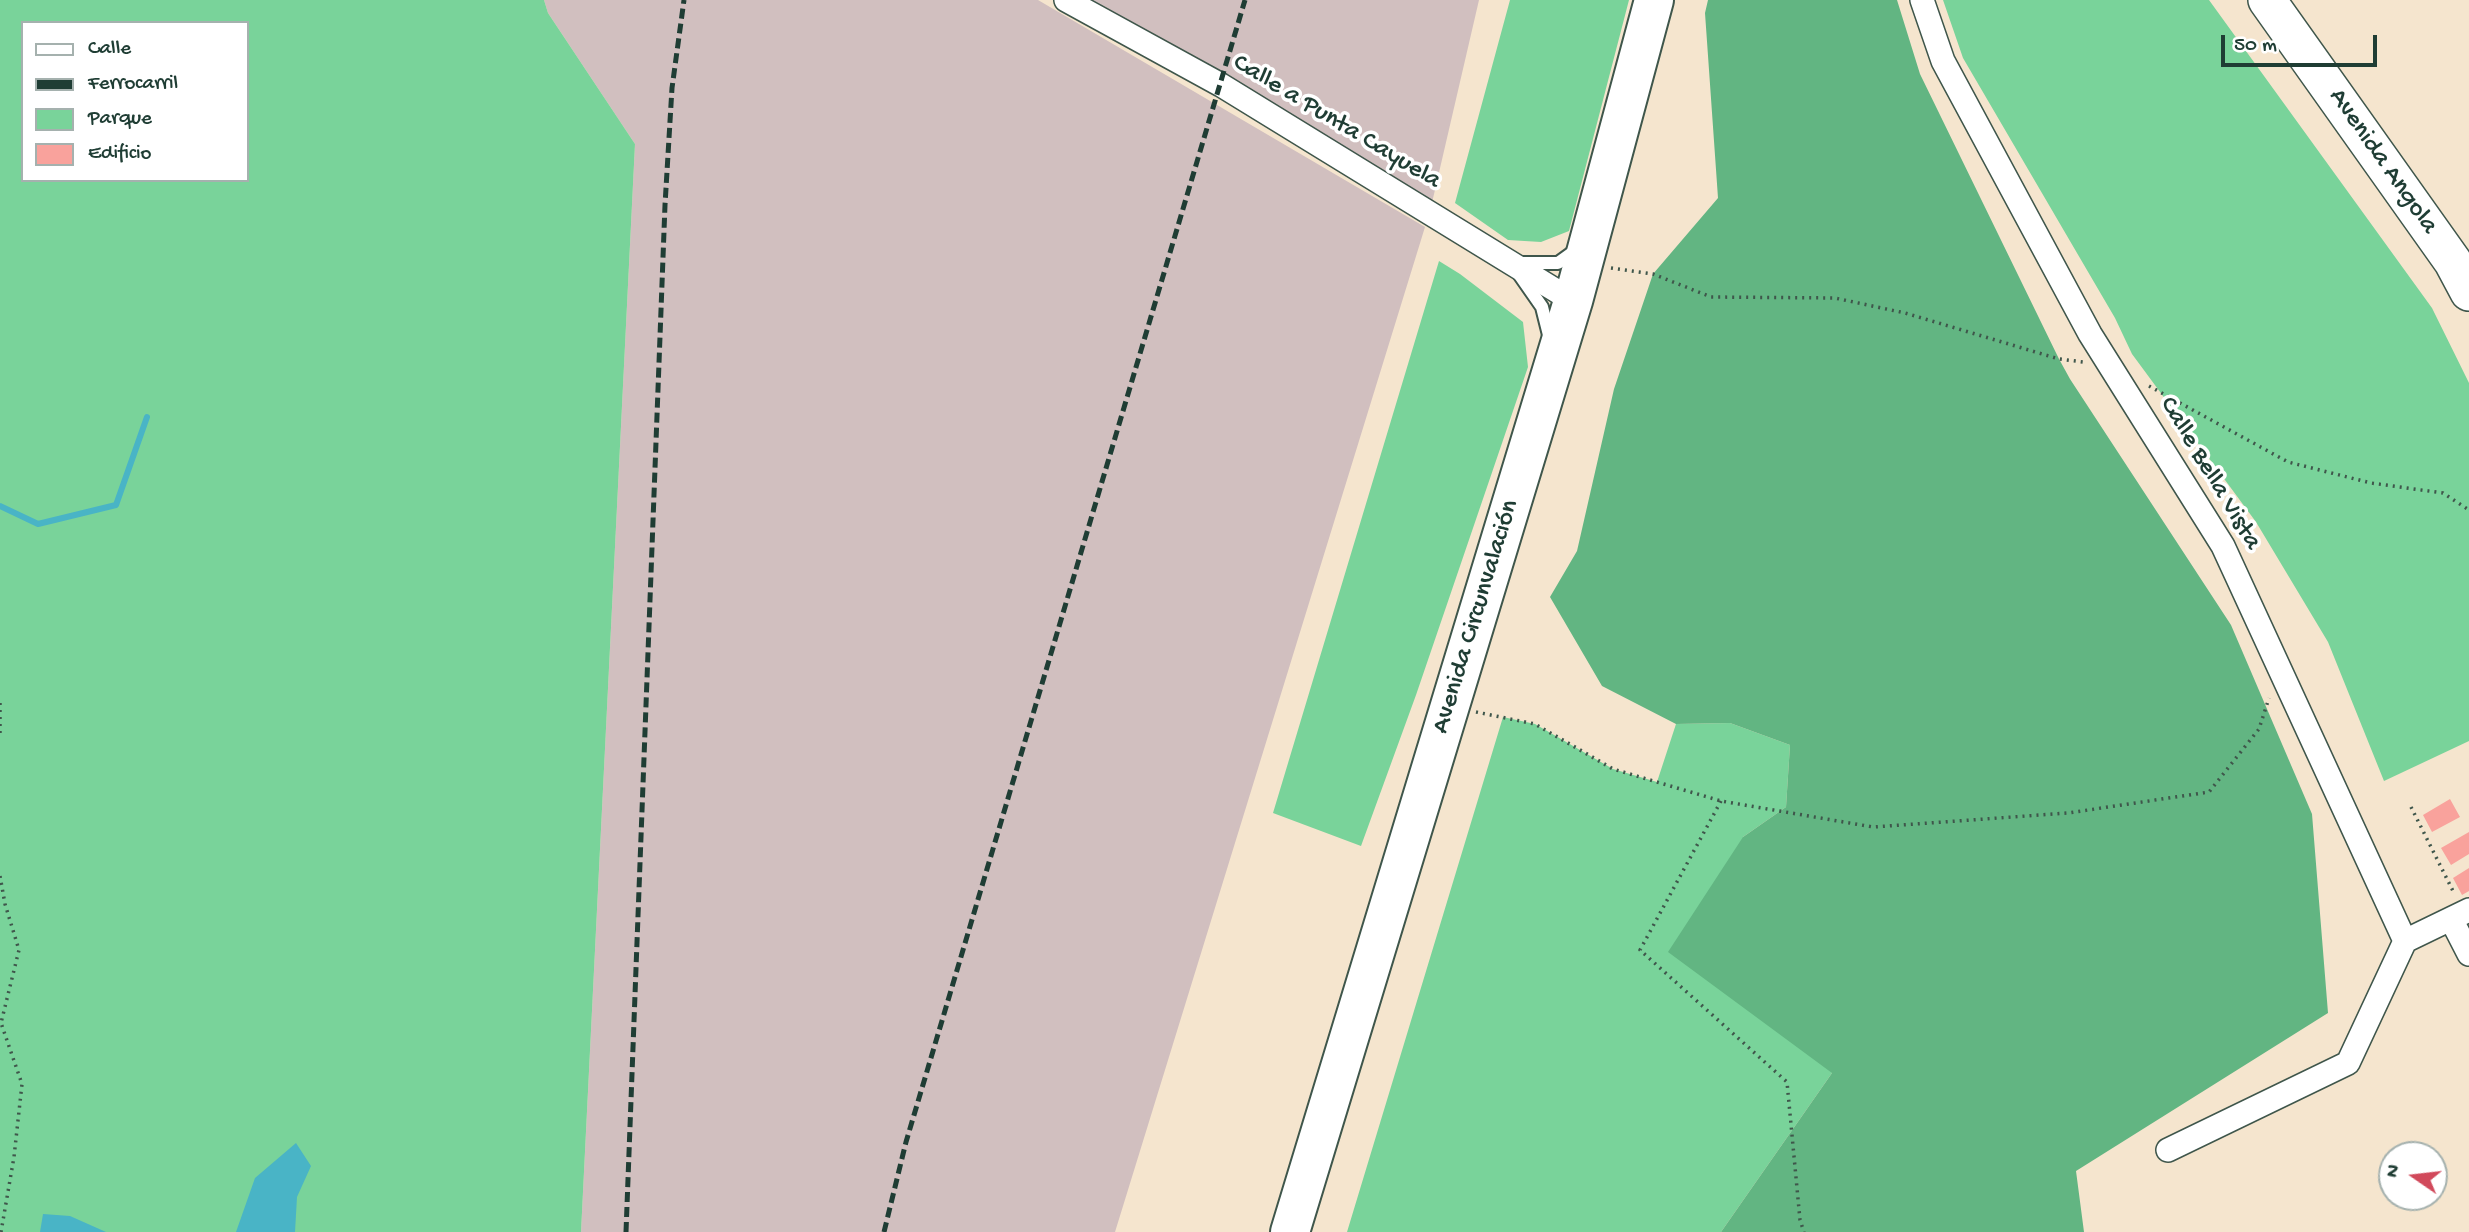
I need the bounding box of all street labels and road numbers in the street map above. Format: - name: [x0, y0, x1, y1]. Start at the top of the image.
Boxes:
- street label: Calle a Punta Cayuela: [1226, 49, 1446, 197]
- street label: Avenida Angola: [2320, 83, 2444, 241]
- street label: Calle Bella Vista: [2151, 392, 2267, 556]
- street label: Avenida Circunvalación: [1427, 496, 1527, 738]

